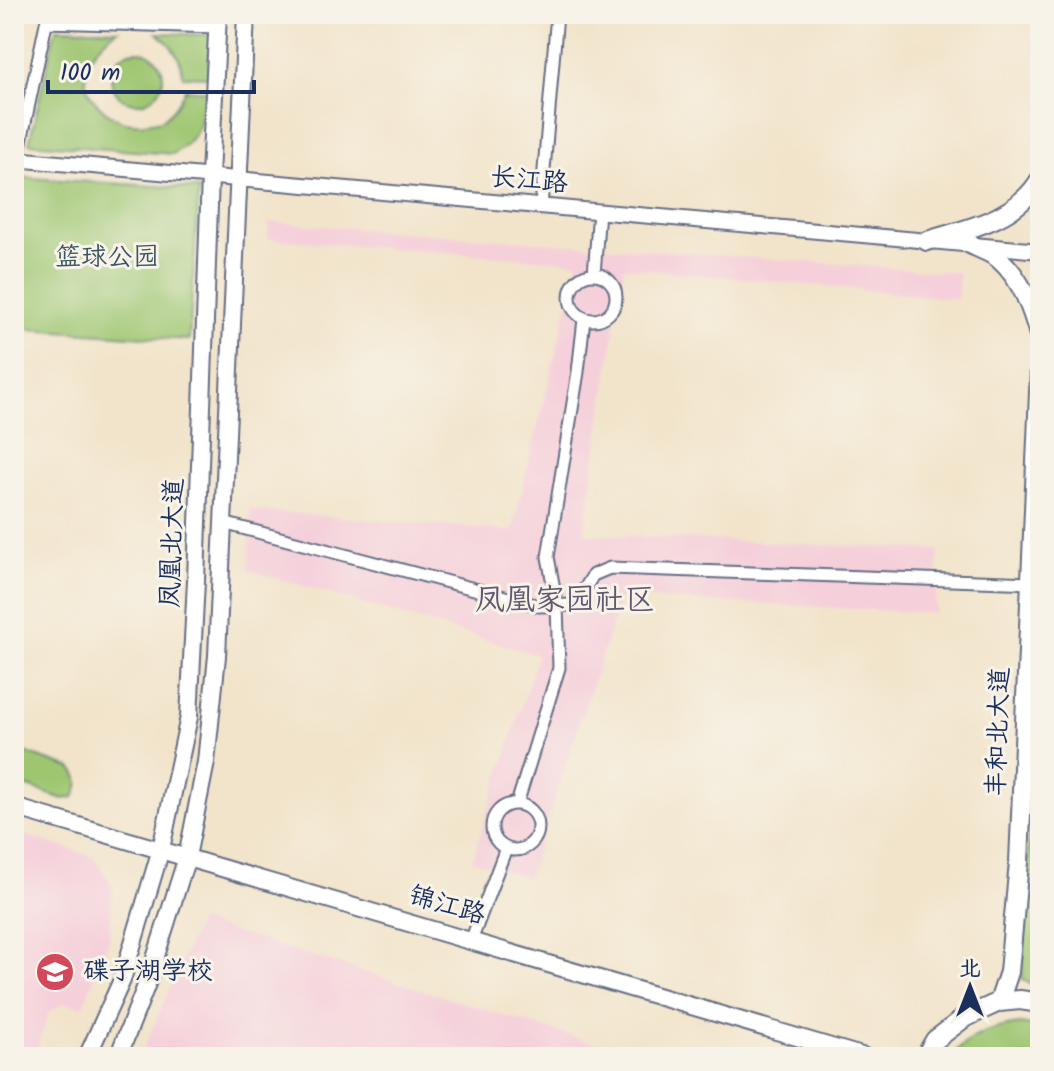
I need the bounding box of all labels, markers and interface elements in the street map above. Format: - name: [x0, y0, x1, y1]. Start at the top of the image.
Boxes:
- scale bar: [48, 44, 254, 94]
- text: 100 m: [60, 54, 120, 93]
- street label: 长江路: [488, 157, 570, 205]
- park label: 篮球公园: [55, 237, 159, 279]
- street label: 凤凰北大道: [150, 477, 196, 609]
- district label: 凤凰家园社区: [475, 577, 655, 625]
- street label: 丰和北大道: [976, 666, 1022, 798]
- street label: 锦江路: [404, 875, 490, 937]
- north arrow: [930, 947, 1010, 1027]
- school or university icon: 碟子湖学校: [34, 951, 76, 993]
- place label: 碟子湖学校: [83, 951, 213, 993]
- text: 北: [959, 952, 981, 987]

